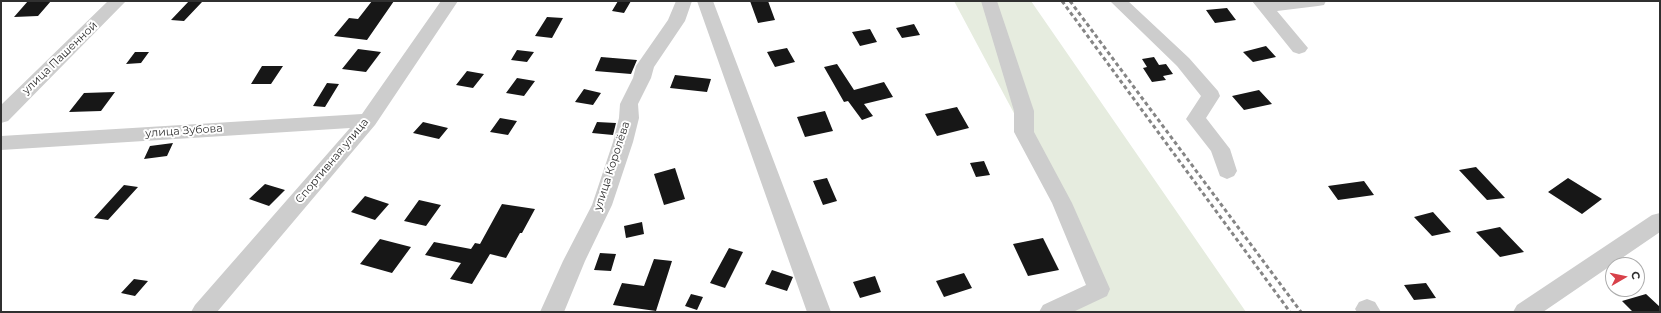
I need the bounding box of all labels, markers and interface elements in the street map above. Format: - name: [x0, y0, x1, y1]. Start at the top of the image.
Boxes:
- street label: улица Пашенной: [20, 19, 100, 97]
- street label: Спортивная улица: [293, 116, 371, 206]
- street label: улица Королёва: [591, 120, 633, 212]
- street label: улица Зубова: [145, 122, 223, 140]
- north arrow: [1605, 257, 1645, 297]
- text: С: [1628, 270, 1643, 280]

